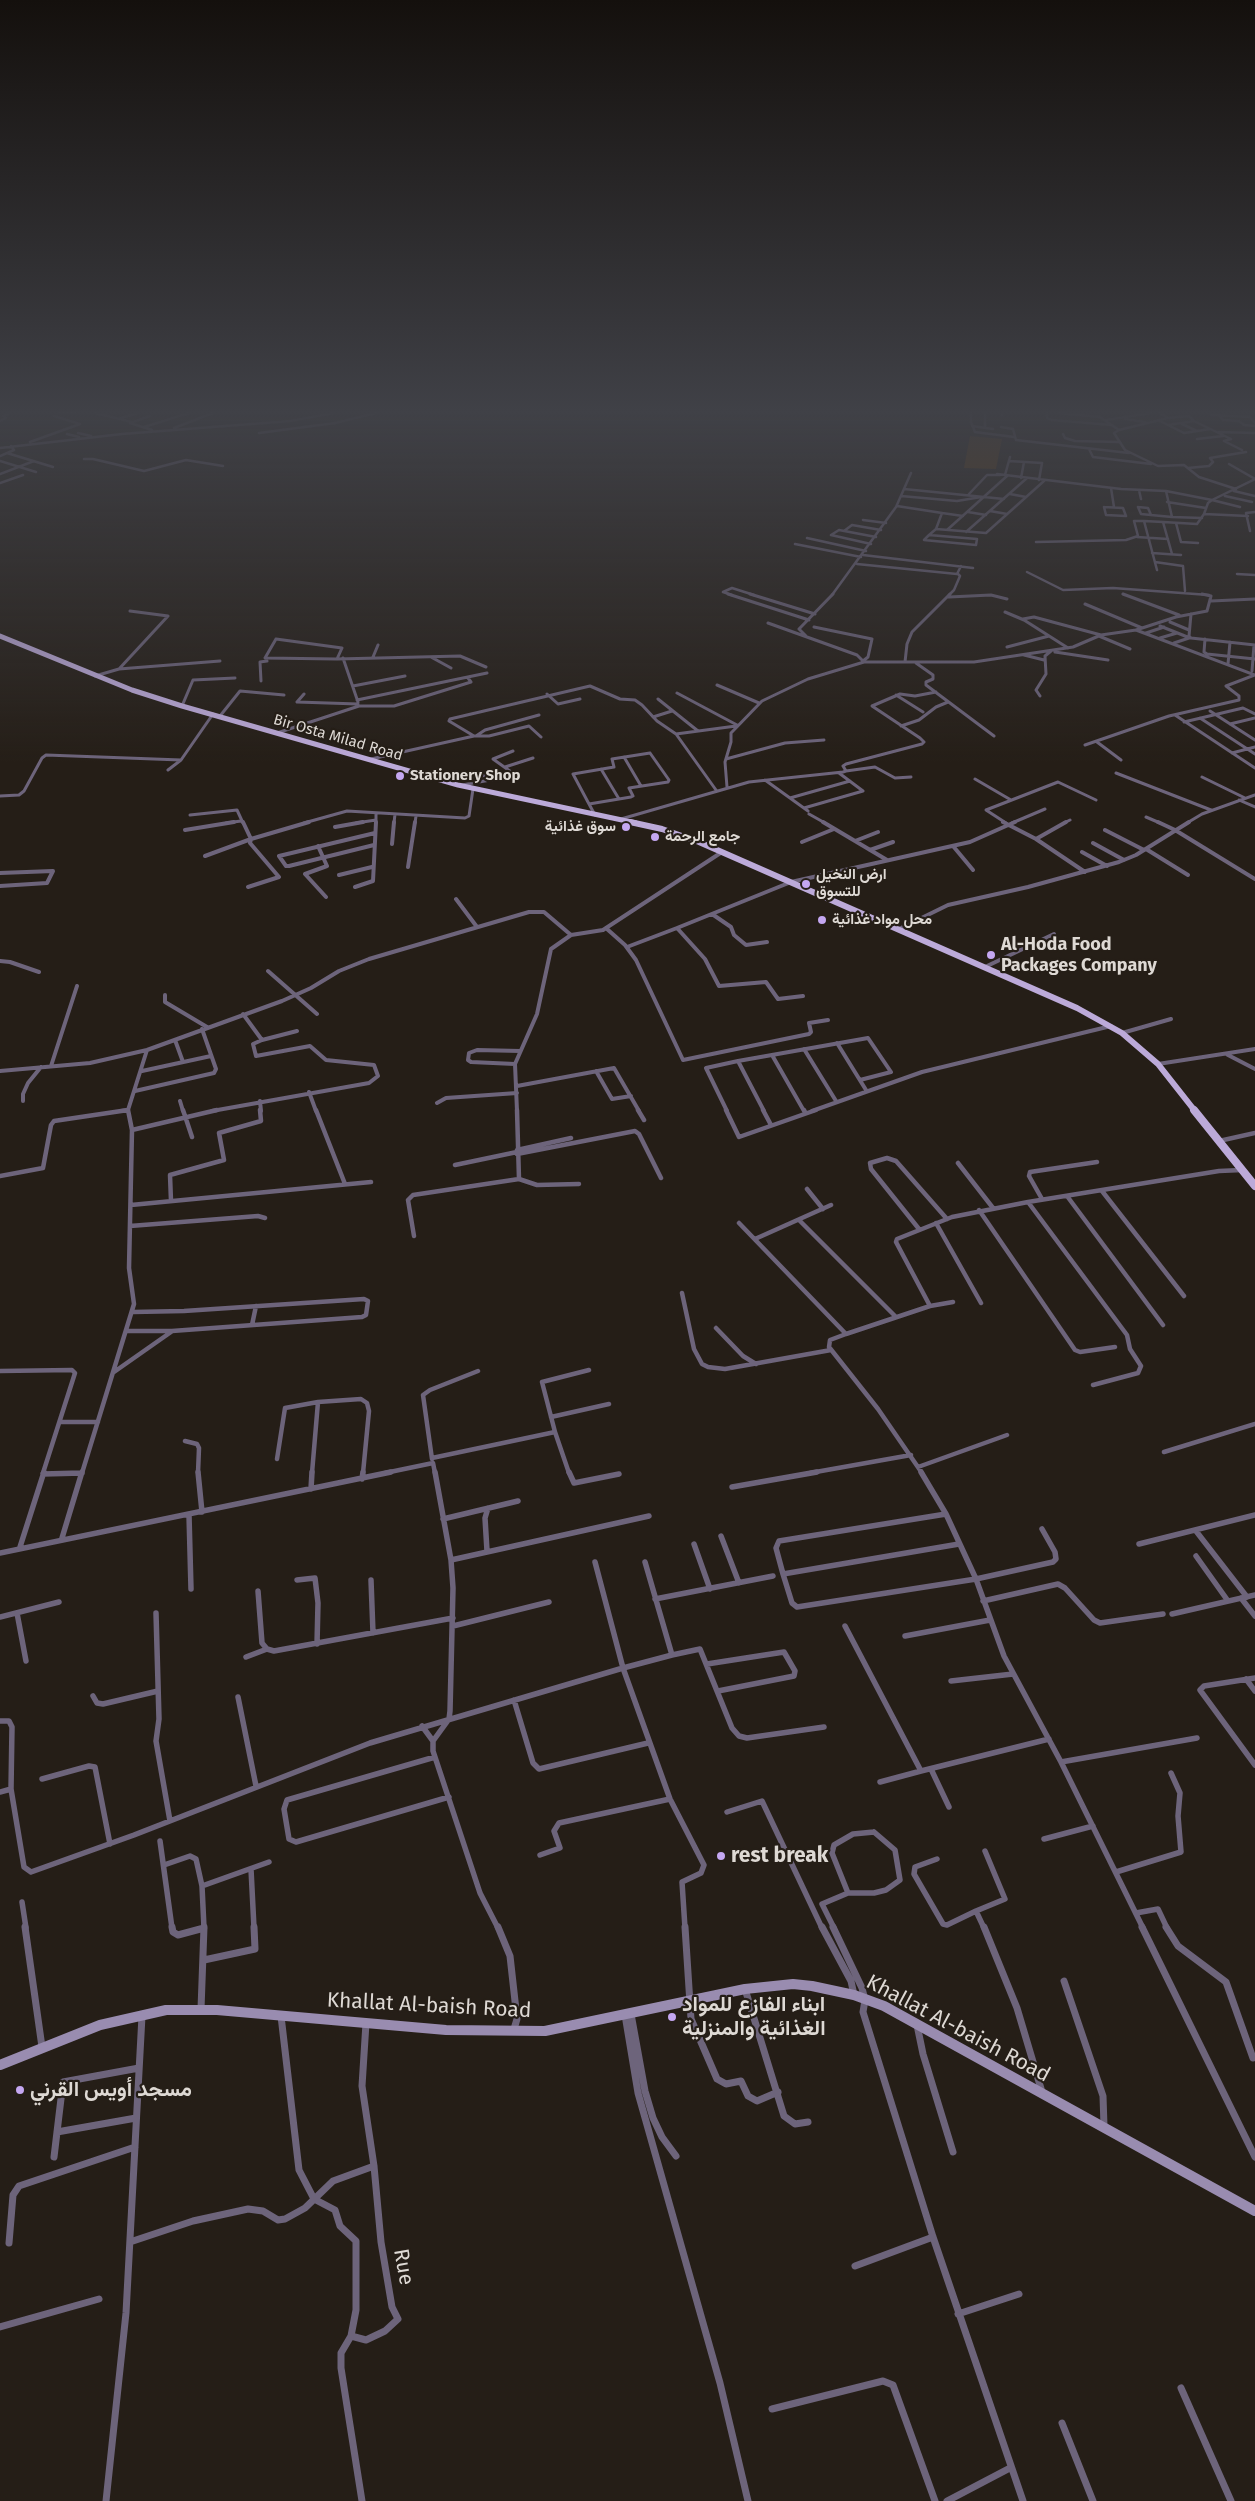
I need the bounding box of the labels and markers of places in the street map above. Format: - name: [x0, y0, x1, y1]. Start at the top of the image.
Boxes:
- place label: Stationery Shop: [410, 767, 520, 785]
- marker: Stationery Shop: [394, 770, 406, 782]
- place label: سوق غذائية: [545, 818, 616, 836]
- marker: سوق غذائية: [620, 821, 632, 833]
- place label: جامع الرحمة: [665, 828, 740, 846]
- marker: جامع الرحمة: [649, 831, 661, 843]
- place label: ارض النخيل للتسوق: [816, 866, 887, 901]
- marker: ارض النخيل للتسوق: [800, 878, 812, 890]
- place label: محل مواد غذائية: [832, 911, 932, 929]
- marker: محل مواد غذائية: [816, 914, 828, 926]
- place label: Al-Hoda Food Packages Company: [1001, 934, 1157, 976]
- marker: Al-Hoda Food Packages Company: [985, 949, 997, 961]
- place label: rest break: [731, 1843, 828, 1869]
- marker: rest break: [715, 1850, 727, 1862]
- place label: ابناء الفازع للمواد الغذائية والمنزلية: [682, 1992, 826, 2042]
- marker: ابناء الفازع للمواد الغذائية والمنزلية: [666, 2011, 678, 2023]
- place label: مسجد أويس القرني: [30, 2077, 192, 2103]
- marker: مسجد أويس القرني: [14, 2084, 26, 2096]

